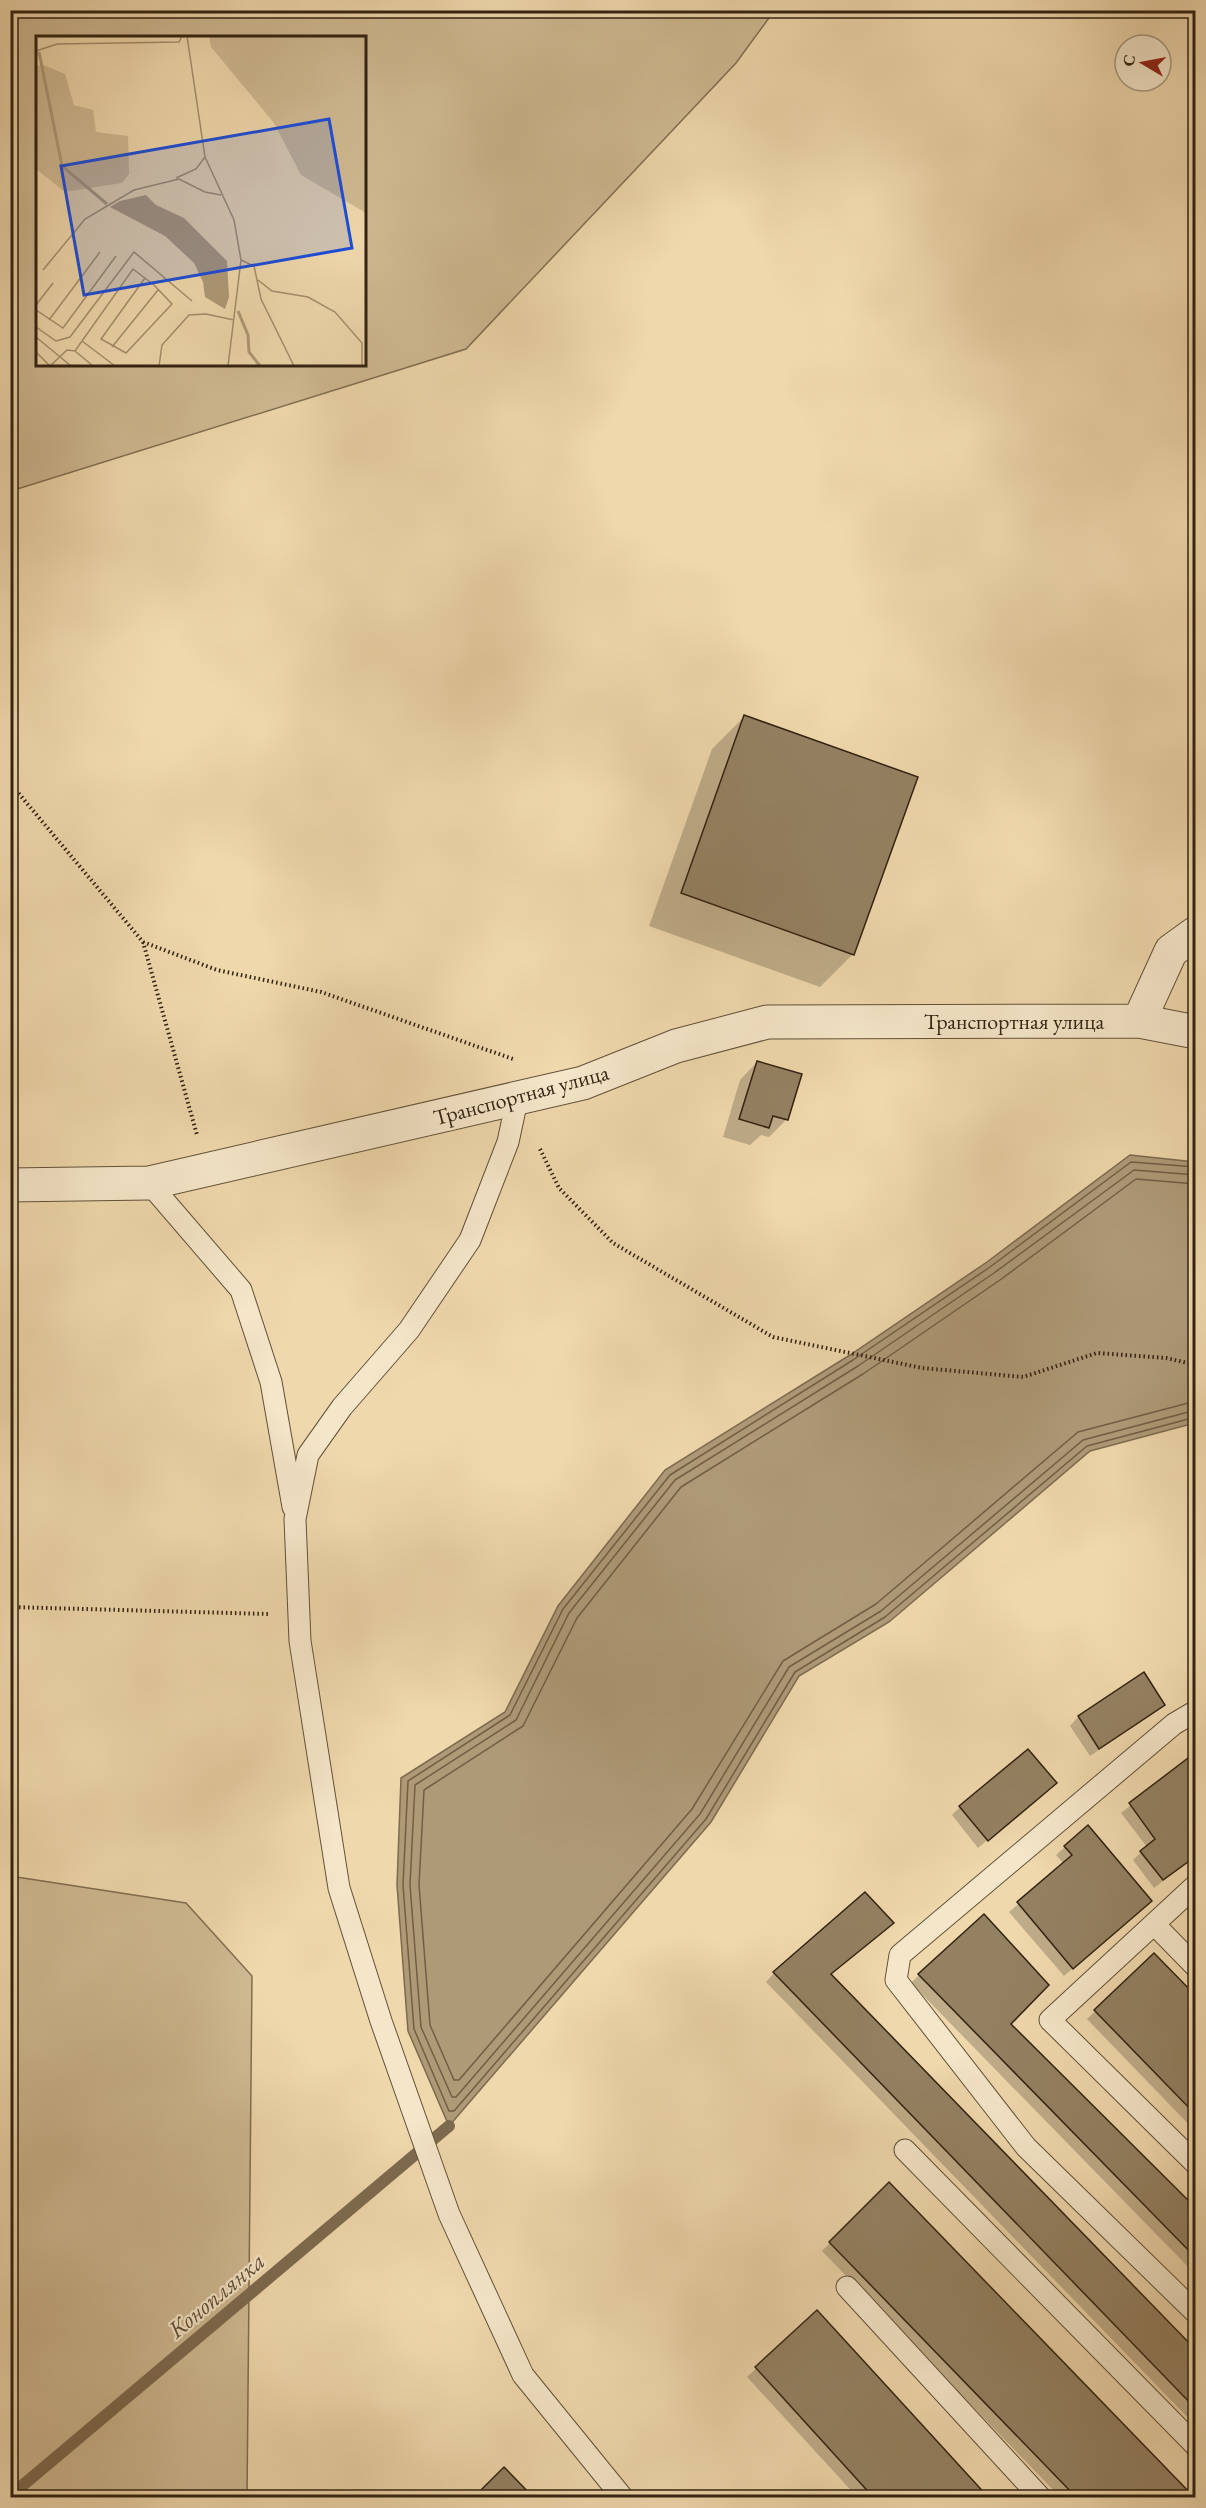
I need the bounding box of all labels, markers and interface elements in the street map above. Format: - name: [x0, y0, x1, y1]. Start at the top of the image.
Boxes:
- north arrow: [1113, 33, 1173, 93]
- inset map: [36, 36, 366, 366]
- text: С: [1117, 53, 1140, 68]
- street label: Транспортная улица: [924, 1007, 1105, 1036]
- street label: Транспортная улица: [430, 1058, 612, 1132]
- water label: Коноплянка: [160, 2245, 271, 2345]

